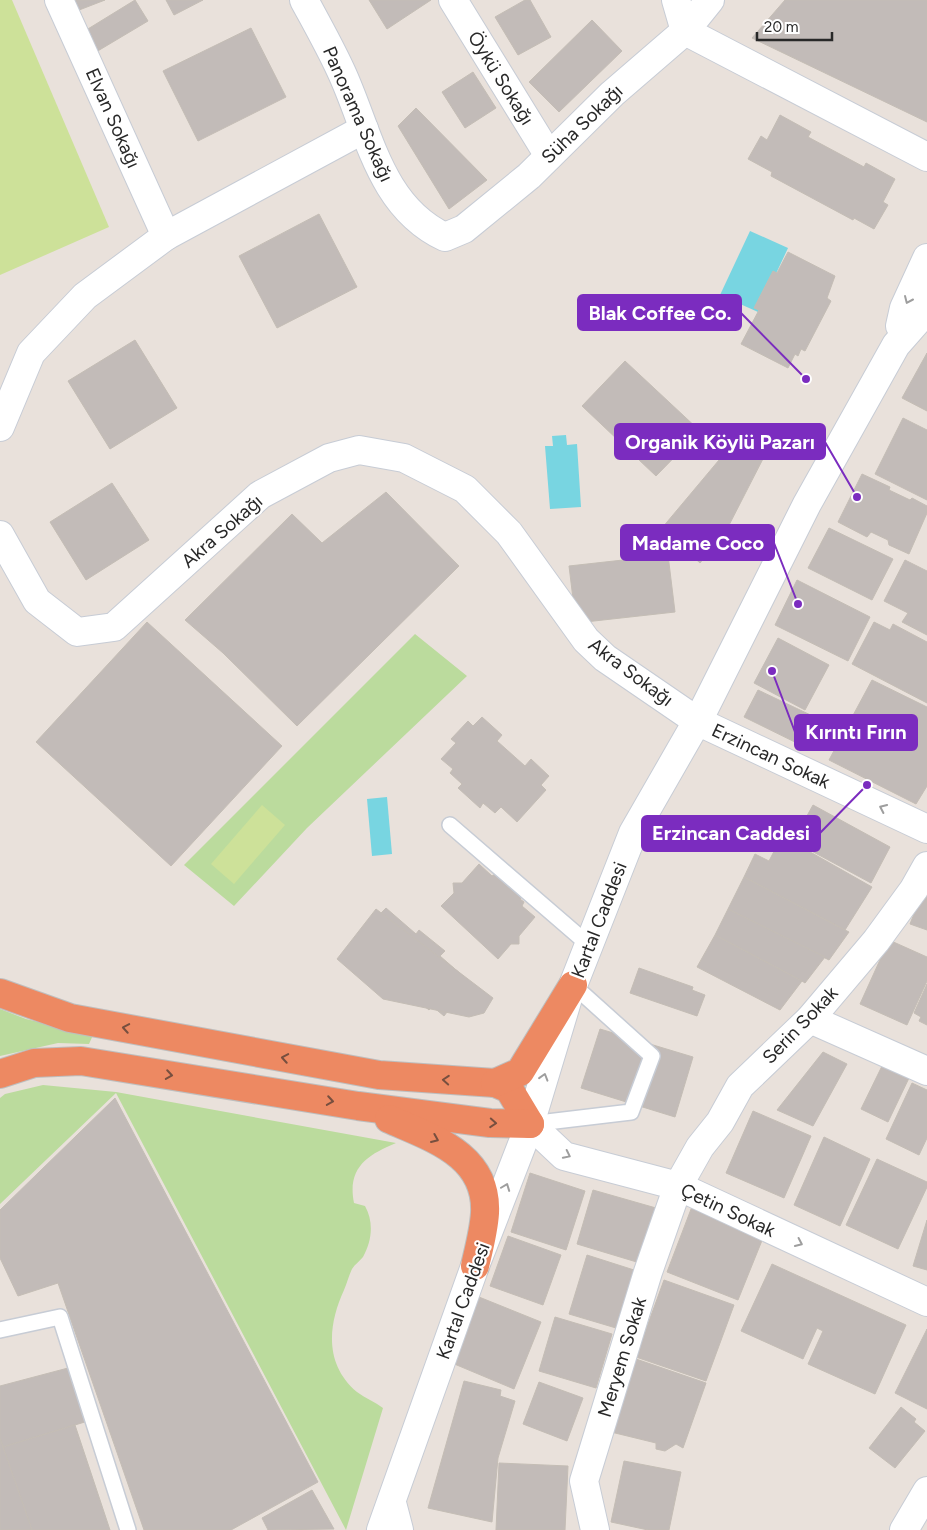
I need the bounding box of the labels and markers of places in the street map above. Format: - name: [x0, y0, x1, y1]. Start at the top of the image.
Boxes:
- callout: Blak Coffee Co.: [578, 295, 741, 330]
- callout: Organik Köylü Pazarı: [615, 424, 825, 459]
- callout: Madame Coco: [621, 525, 774, 560]
- callout: Kırıntı Fırın: [795, 715, 917, 750]
- callout: Erzincan Caddesi: [642, 816, 820, 851]

